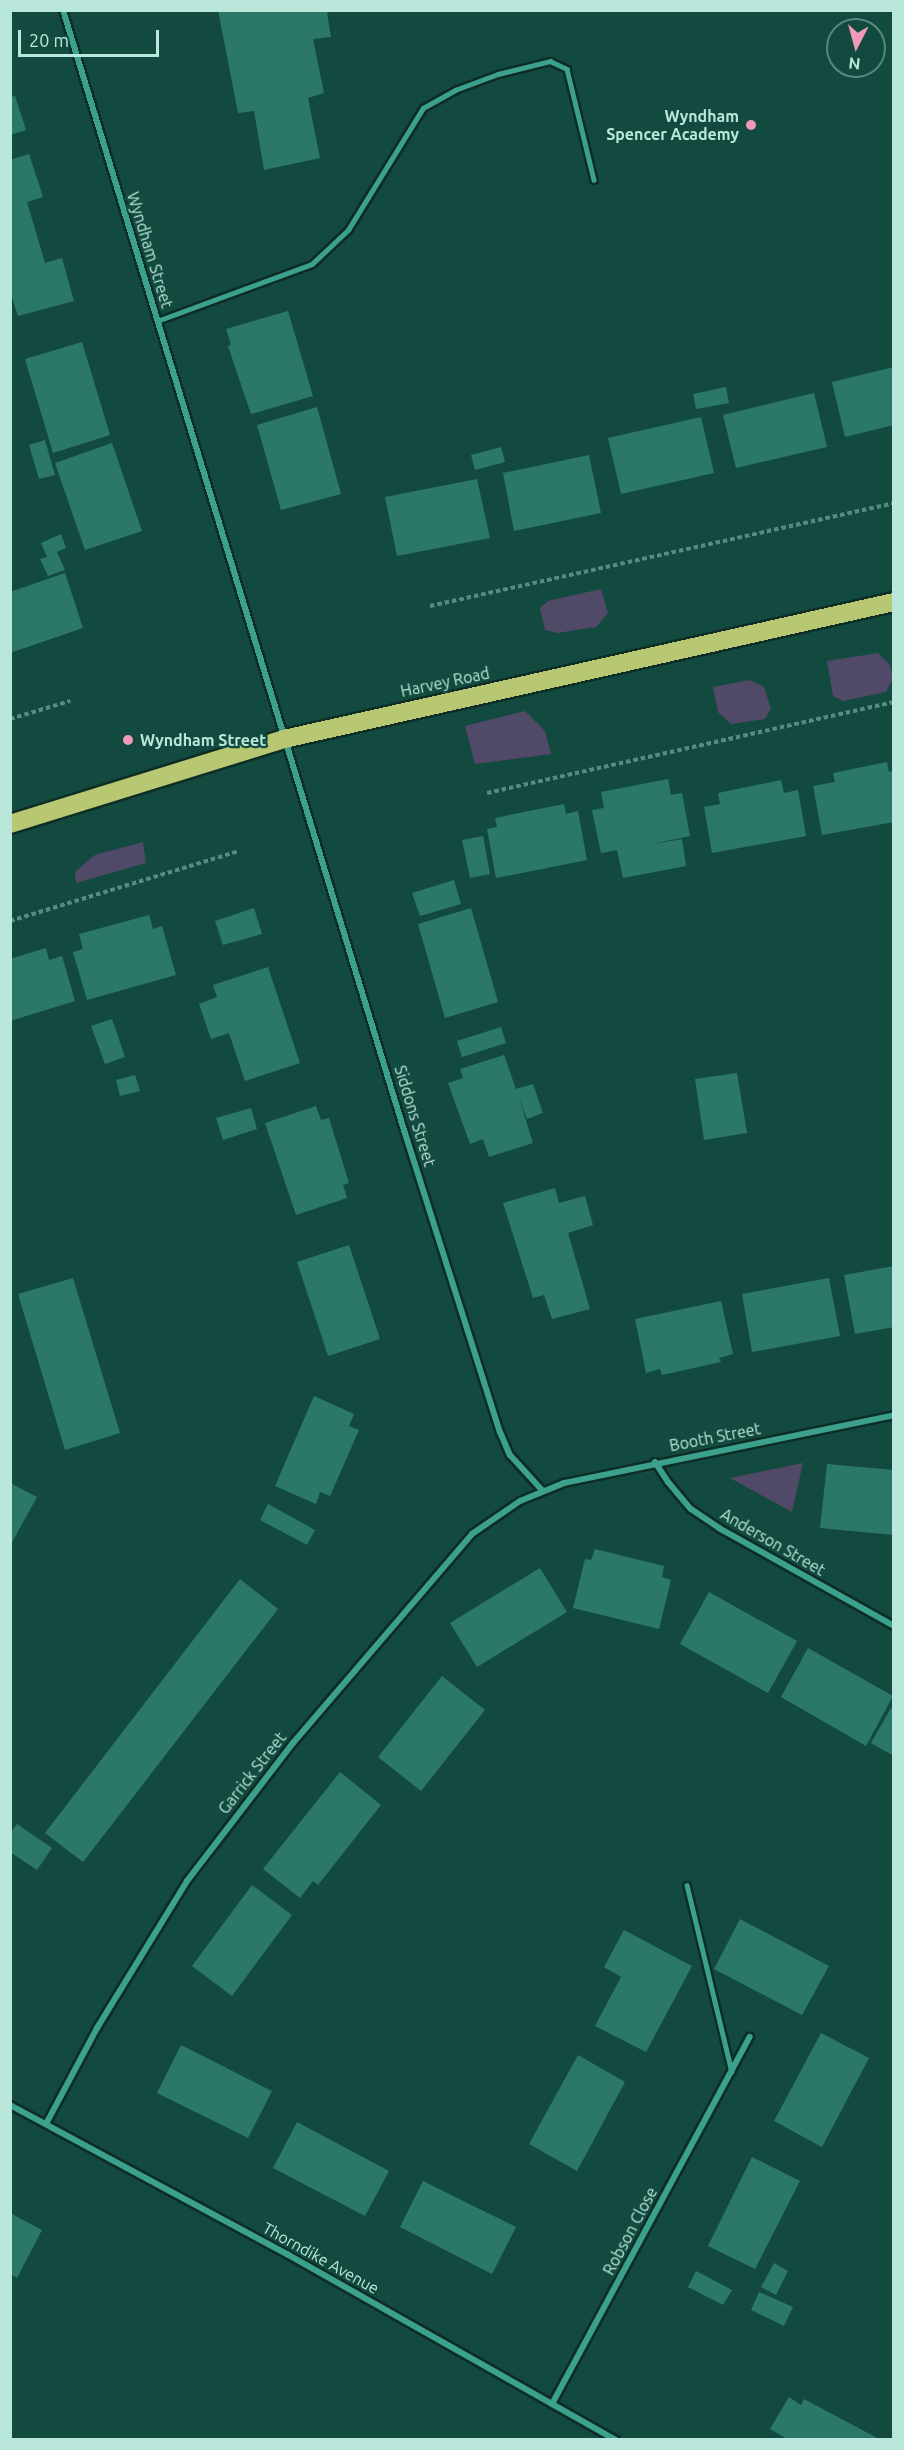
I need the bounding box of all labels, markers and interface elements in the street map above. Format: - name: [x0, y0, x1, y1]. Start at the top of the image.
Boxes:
- scale bar: [21, 18, 162, 56]
- north arrow: [826, 18, 886, 78]
- text: 20 m: [29, 30, 69, 50]
- text: N: [847, 54, 861, 73]
- place label: Wyndham Spencer Academy: [606, 106, 739, 144]
- marker: Wyndham Spencer Academy: [744, 118, 758, 132]
- street label: Wyndham Street: [123, 190, 177, 310]
- street label: Harvey Road: [399, 663, 491, 701]
- place label: Wyndham Street: [140, 730, 266, 750]
- marker: Wyndham Street: [121, 733, 135, 747]
- street label: Siddons Street: [391, 1063, 439, 1169]
- street label: Booth Street: [668, 1419, 762, 1455]
- street label: Anderson Street: [717, 1504, 829, 1580]
- street label: Garrick Street: [214, 1728, 290, 1818]
- street label: Robson Close: [599, 2184, 661, 2278]
- street label: Thorndike Avenue: [259, 2218, 383, 2298]

